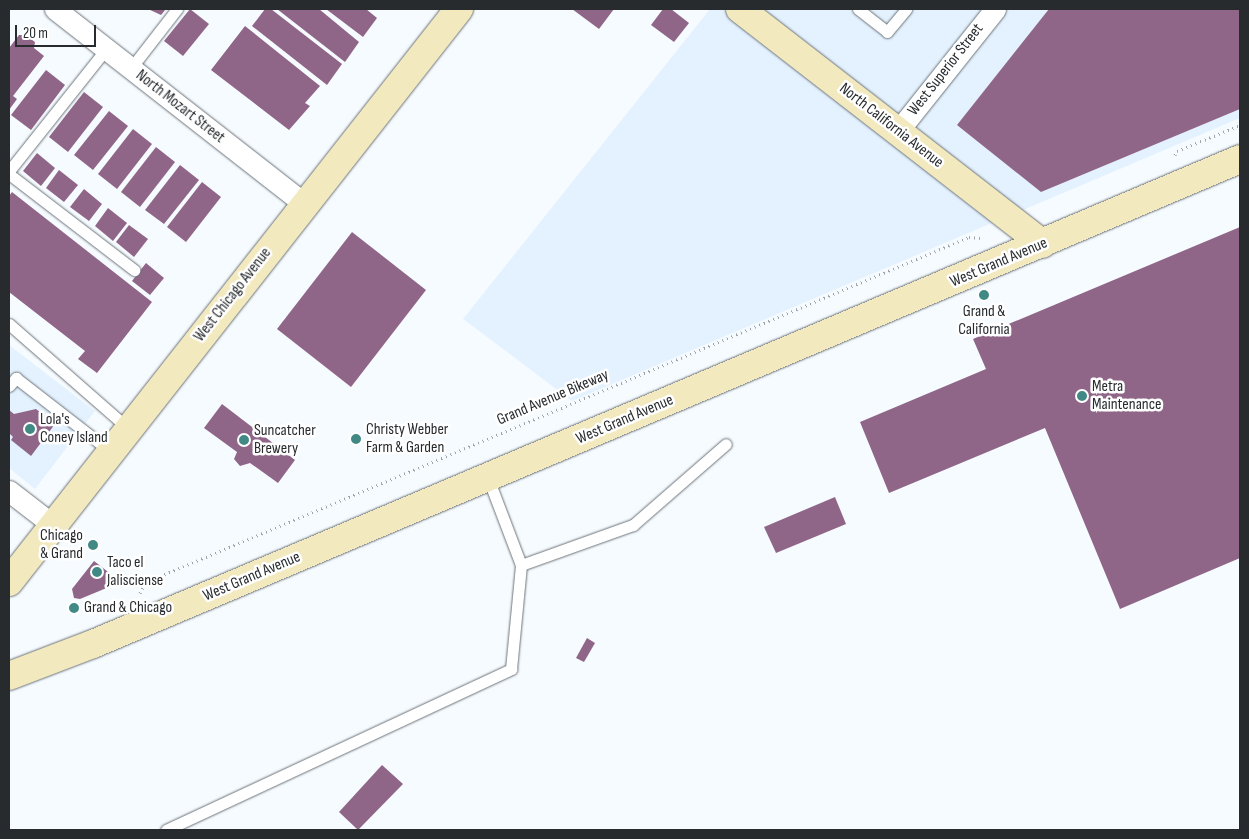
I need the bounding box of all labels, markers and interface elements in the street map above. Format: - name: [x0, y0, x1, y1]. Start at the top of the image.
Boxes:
- scale bar: [18, 15, 99, 47]
- street label: West Superior Street: [904, 20, 988, 120]
- text: 20 m: [23, 24, 48, 43]
- street label: North Mozart Street: [132, 66, 228, 148]
- street label: North California Avenue: [835, 79, 947, 173]
- street label: West Grand Avenue: [948, 234, 1050, 292]
- street label: West Chicago Avenue: [190, 244, 276, 346]
- marker: Grand & California: [978, 289, 990, 301]
- place label: Grand & California: [958, 302, 1010, 340]
- street label: Grand Avenue Bikeway: [494, 366, 612, 430]
- place label: Metra Maintenance: [1092, 377, 1161, 415]
- marker: Metra Maintenance: [1076, 390, 1088, 402]
- street label: West Grand Avenue: [574, 391, 676, 449]
- place label: Lola's Coney Island: [40, 410, 108, 448]
- place label: Christy Webber Farm & Garden: [366, 420, 448, 458]
- place label: Suncatcher Brewery: [254, 421, 316, 459]
- marker: Lola's Coney Island: [24, 423, 36, 435]
- marker: Christy Webber Farm & Garden: [350, 433, 362, 445]
- marker: Suncatcher Brewery: [238, 434, 250, 446]
- place label: Chicago & Grand: [40, 526, 83, 564]
- marker: Chicago & Grand: [87, 539, 99, 551]
- street label: West Grand Avenue: [201, 548, 303, 606]
- place label: Taco el Jalisciense: [107, 553, 163, 591]
- marker: Taco el Jalisciense: [91, 566, 103, 578]
- place label: Grand & Chicago: [84, 598, 172, 618]
- marker: Grand & Chicago: [68, 602, 80, 614]

